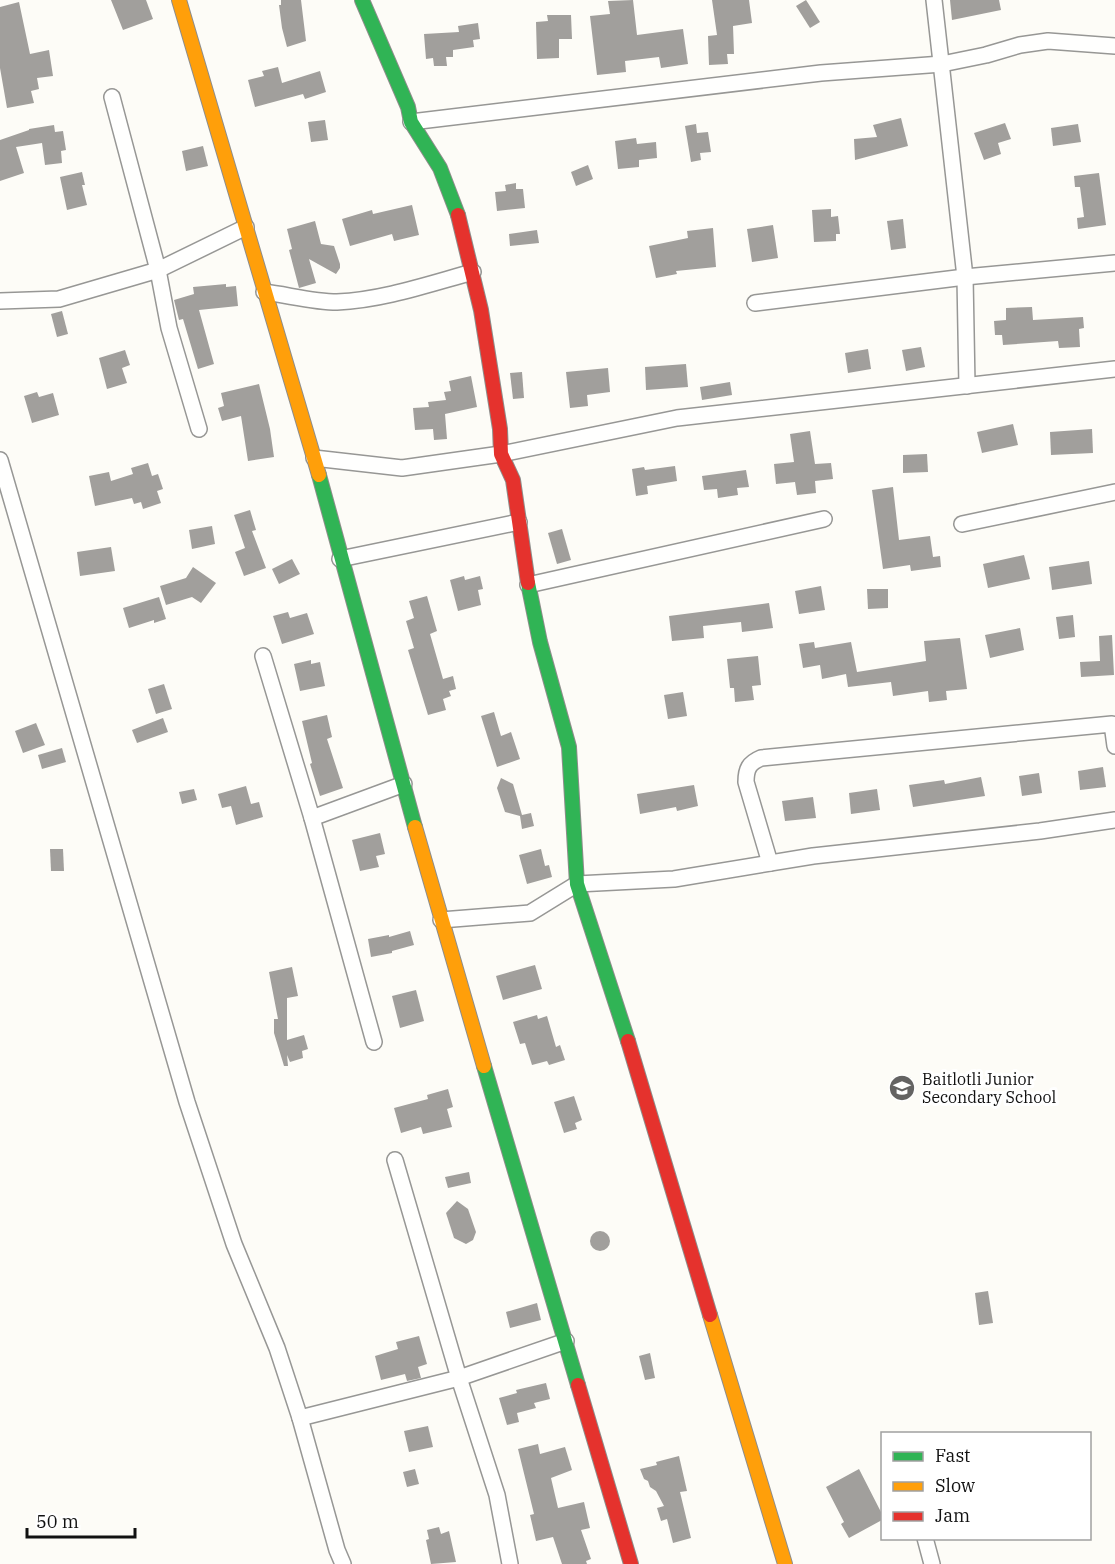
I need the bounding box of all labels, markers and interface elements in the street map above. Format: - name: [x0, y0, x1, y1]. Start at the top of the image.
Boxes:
- place label: Baitlotli Junior Secondary School: [922, 1069, 1056, 1107]
- school or university icon: Baitlotli Junior Secondary School: [887, 1073, 917, 1103]
- legend: [881, 1432, 1091, 1540]
- text: Fast: [935, 1444, 970, 1467]
- text: Slow: [935, 1474, 975, 1497]
- scale bar: [27, 1501, 135, 1539]
- text: Jam: [935, 1504, 970, 1527]
- text: 50 m: [36, 1510, 79, 1533]

